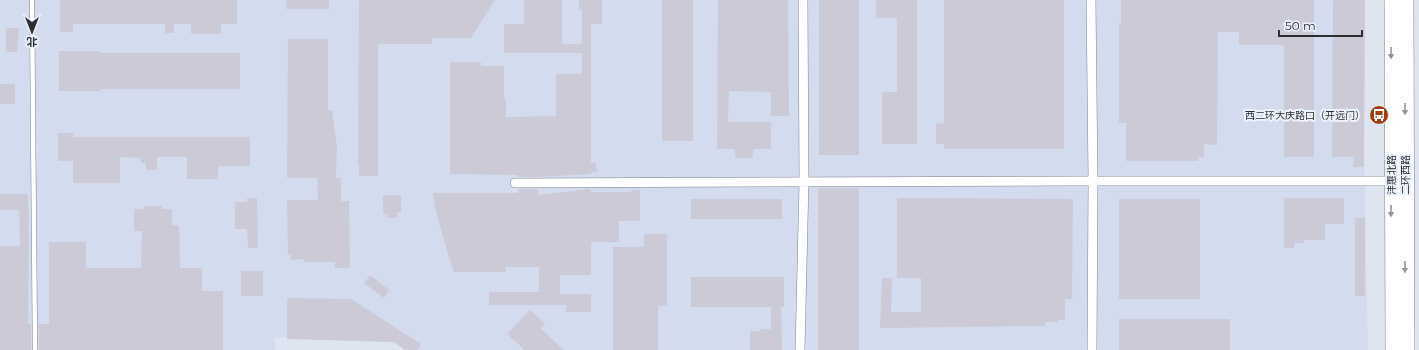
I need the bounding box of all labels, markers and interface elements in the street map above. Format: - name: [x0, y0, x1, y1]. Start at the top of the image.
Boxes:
- north arrow: [12, 12, 52, 52]
- scale bar: [1279, 12, 1362, 38]
- text: 50 m: [1285, 18, 1316, 33]
- text: 北: [27, 35, 38, 49]
- one-way arrow: [1388, 47, 1394, 60]
- one-way arrow: [1402, 103, 1408, 116]
- bus stop icon: 西二环大庆路口（开远门）: [1368, 104, 1390, 126]
- place label: 西二环大庆路口（开远门）: [1245, 109, 1365, 122]
- street label: 沣惠北路: [1385, 155, 1398, 195]
- street label: 二环西路: [1399, 155, 1412, 195]
- one-way arrow: [1388, 205, 1394, 218]
- one-way arrow: [1402, 261, 1408, 274]

